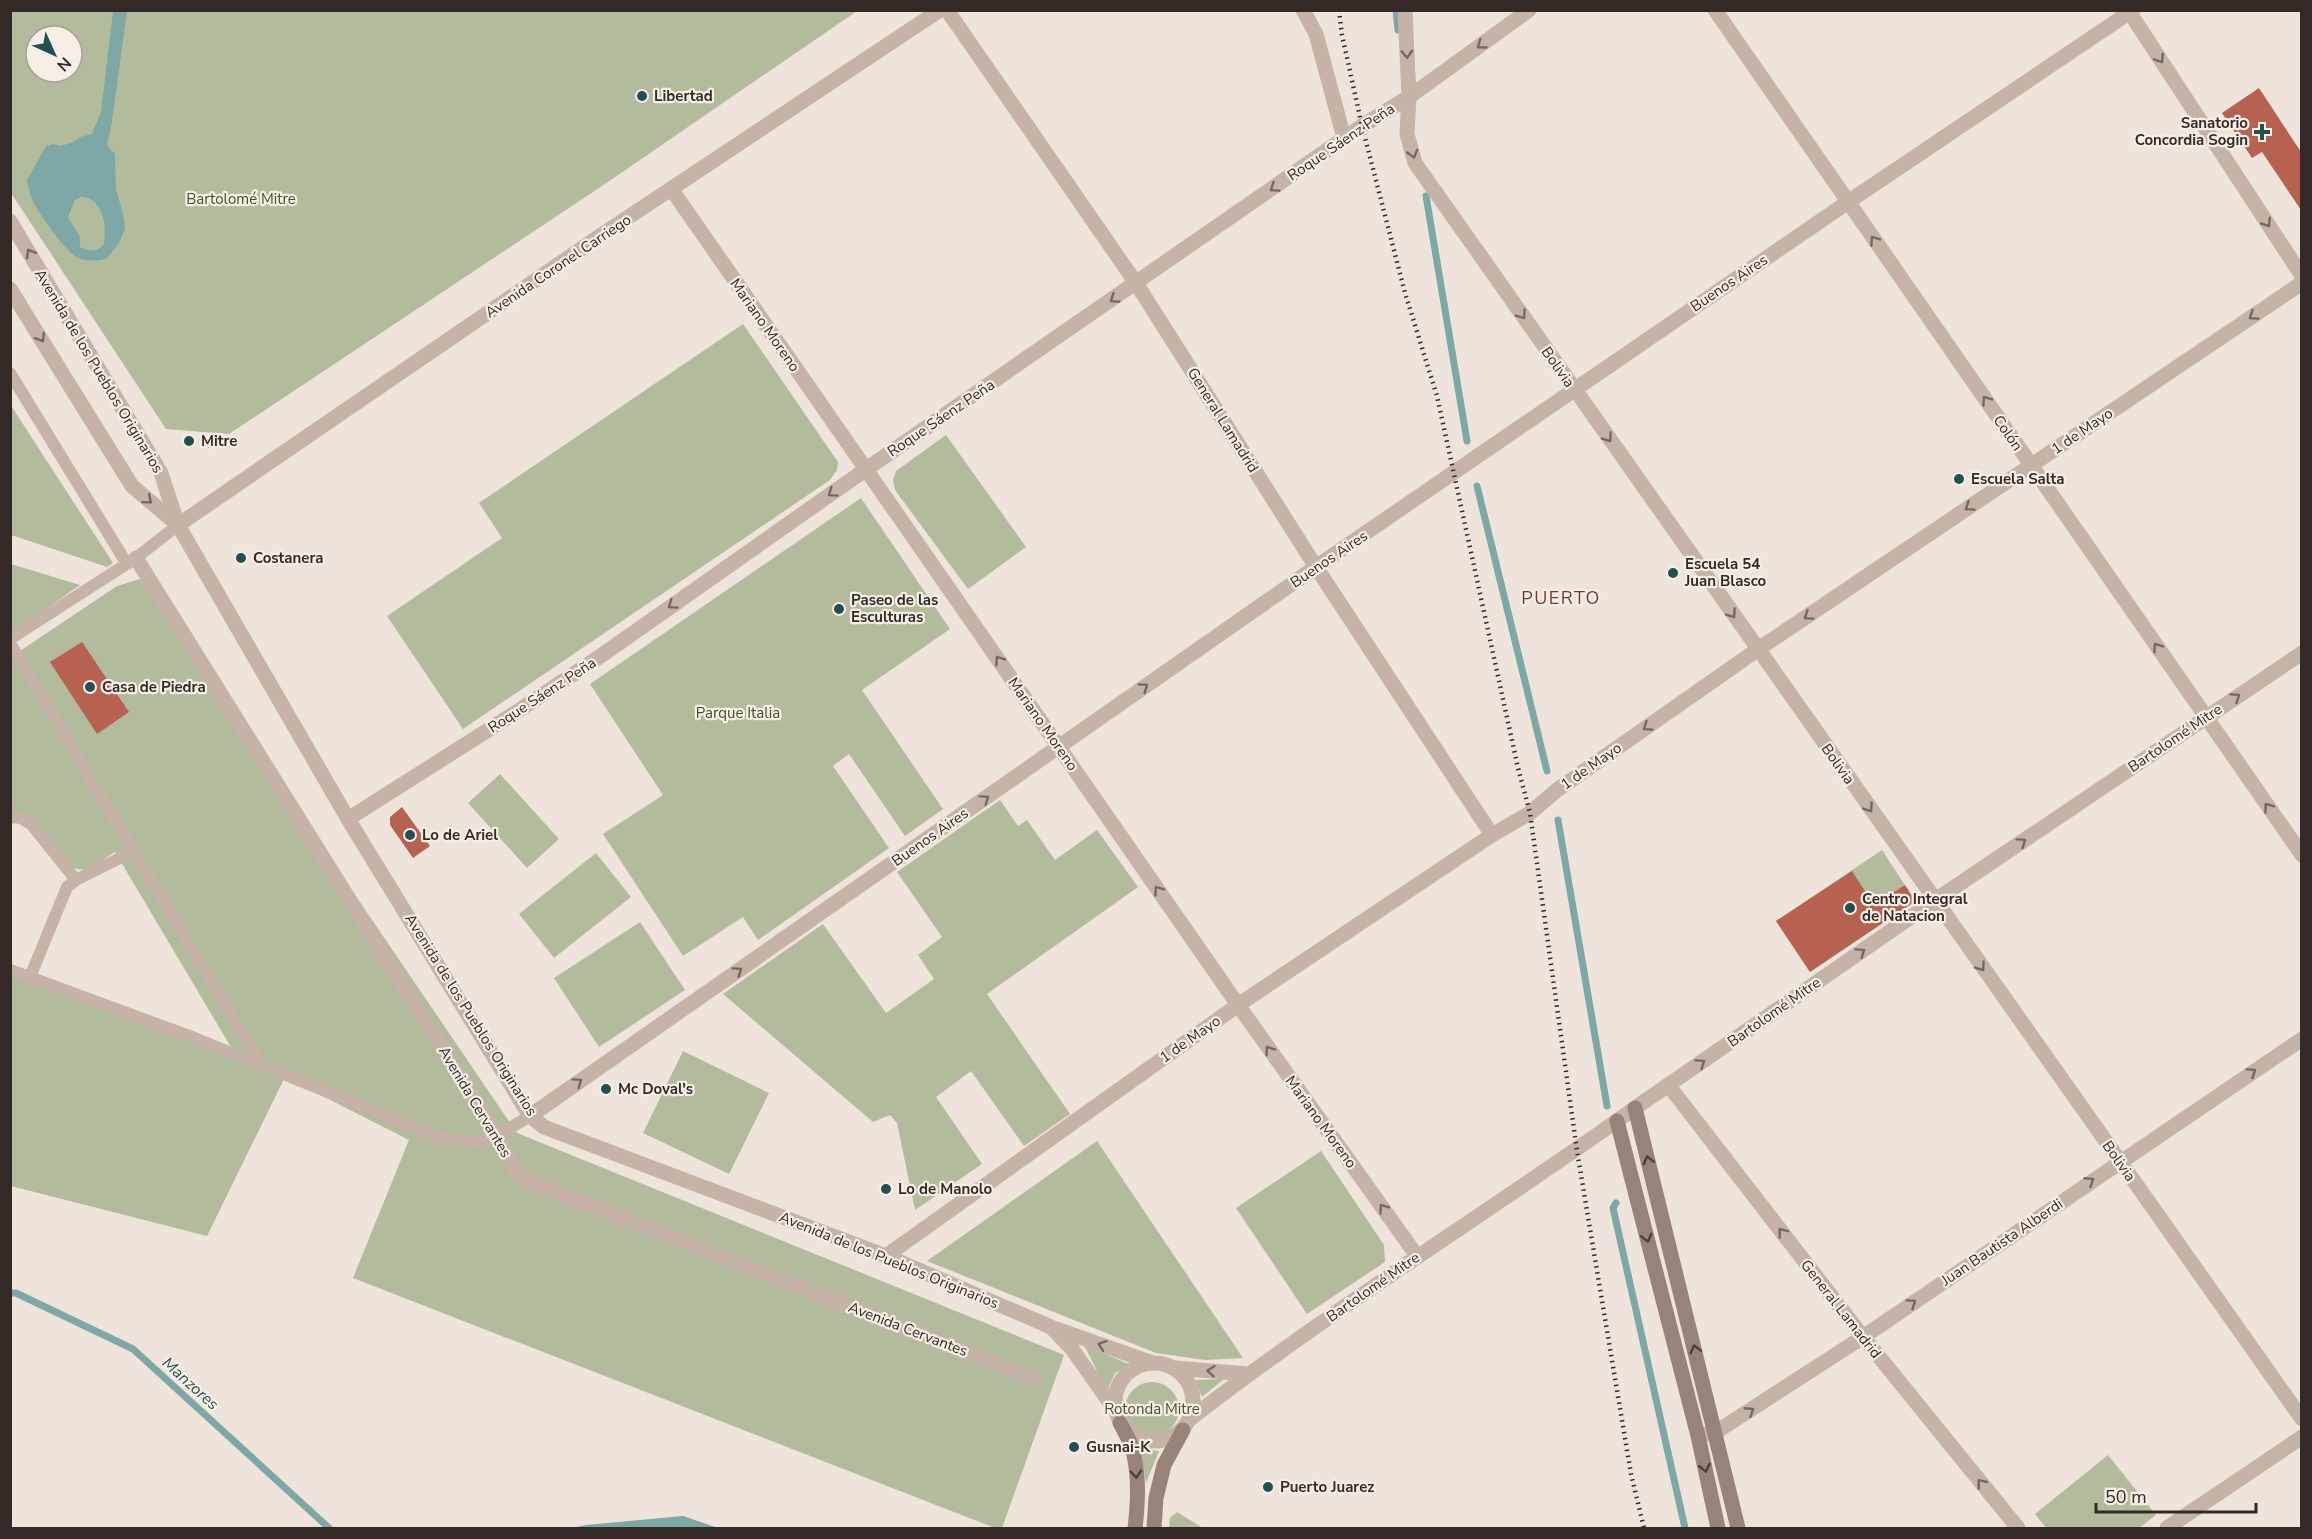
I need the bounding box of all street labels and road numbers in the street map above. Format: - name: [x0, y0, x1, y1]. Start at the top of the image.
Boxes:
- street label: Roque Sáenz Peña: [1283, 99, 1399, 185]
- street label: Avenida Coronel Carriego: [481, 210, 635, 322]
- street label: Buenos Aires: [1686, 250, 1772, 316]
- street label: Avenida de los Pueblos Originarios: [30, 265, 168, 477]
- street label: Mariano Moreno: [725, 274, 805, 376]
- street label: Bolivia: [1537, 343, 1579, 391]
- street label: General Lamadrid: [1183, 364, 1263, 476]
- street label: Roque Sáenz Peña: [883, 375, 999, 461]
- street label: 1 de Mayo: [2047, 403, 2117, 459]
- street label: Colón: [1989, 411, 2027, 455]
- street label: Buenos Aires: [1286, 526, 1372, 592]
- street label: Roque Sáenz Peña: [484, 652, 600, 738]
- street label: Mariano Moreno: [1003, 673, 1083, 775]
- street label: Bartolomé Mitre: [2124, 699, 2226, 777]
- street label: 1 de Mayo: [1557, 738, 1625, 794]
- street label: Bolivia: [1817, 740, 1859, 788]
- street label: Buenos Aires: [888, 803, 972, 871]
- street label: Avenida de los Pueblos Originarios: [400, 910, 542, 1120]
- street label: Bartolomé Mitre: [1723, 972, 1825, 1052]
- street label: 1 de Mayo: [1156, 1011, 1224, 1067]
- street label: Avenida Cervantes: [434, 1043, 516, 1161]
- street label: Mariano Moreno: [1281, 1072, 1361, 1172]
- street label: Bolivia: [2098, 1137, 2140, 1185]
- street label: Juan Bautista Alberdi: [1936, 1194, 2067, 1291]
- street label: Avenida de los Pueblos Originarios: [776, 1207, 1002, 1313]
- street label: Bartolomé Mitre: [1322, 1247, 1424, 1327]
- street label: General Lamadrid: [1796, 1256, 1886, 1362]
- street label: Avenida Cervantes: [845, 1297, 971, 1361]

